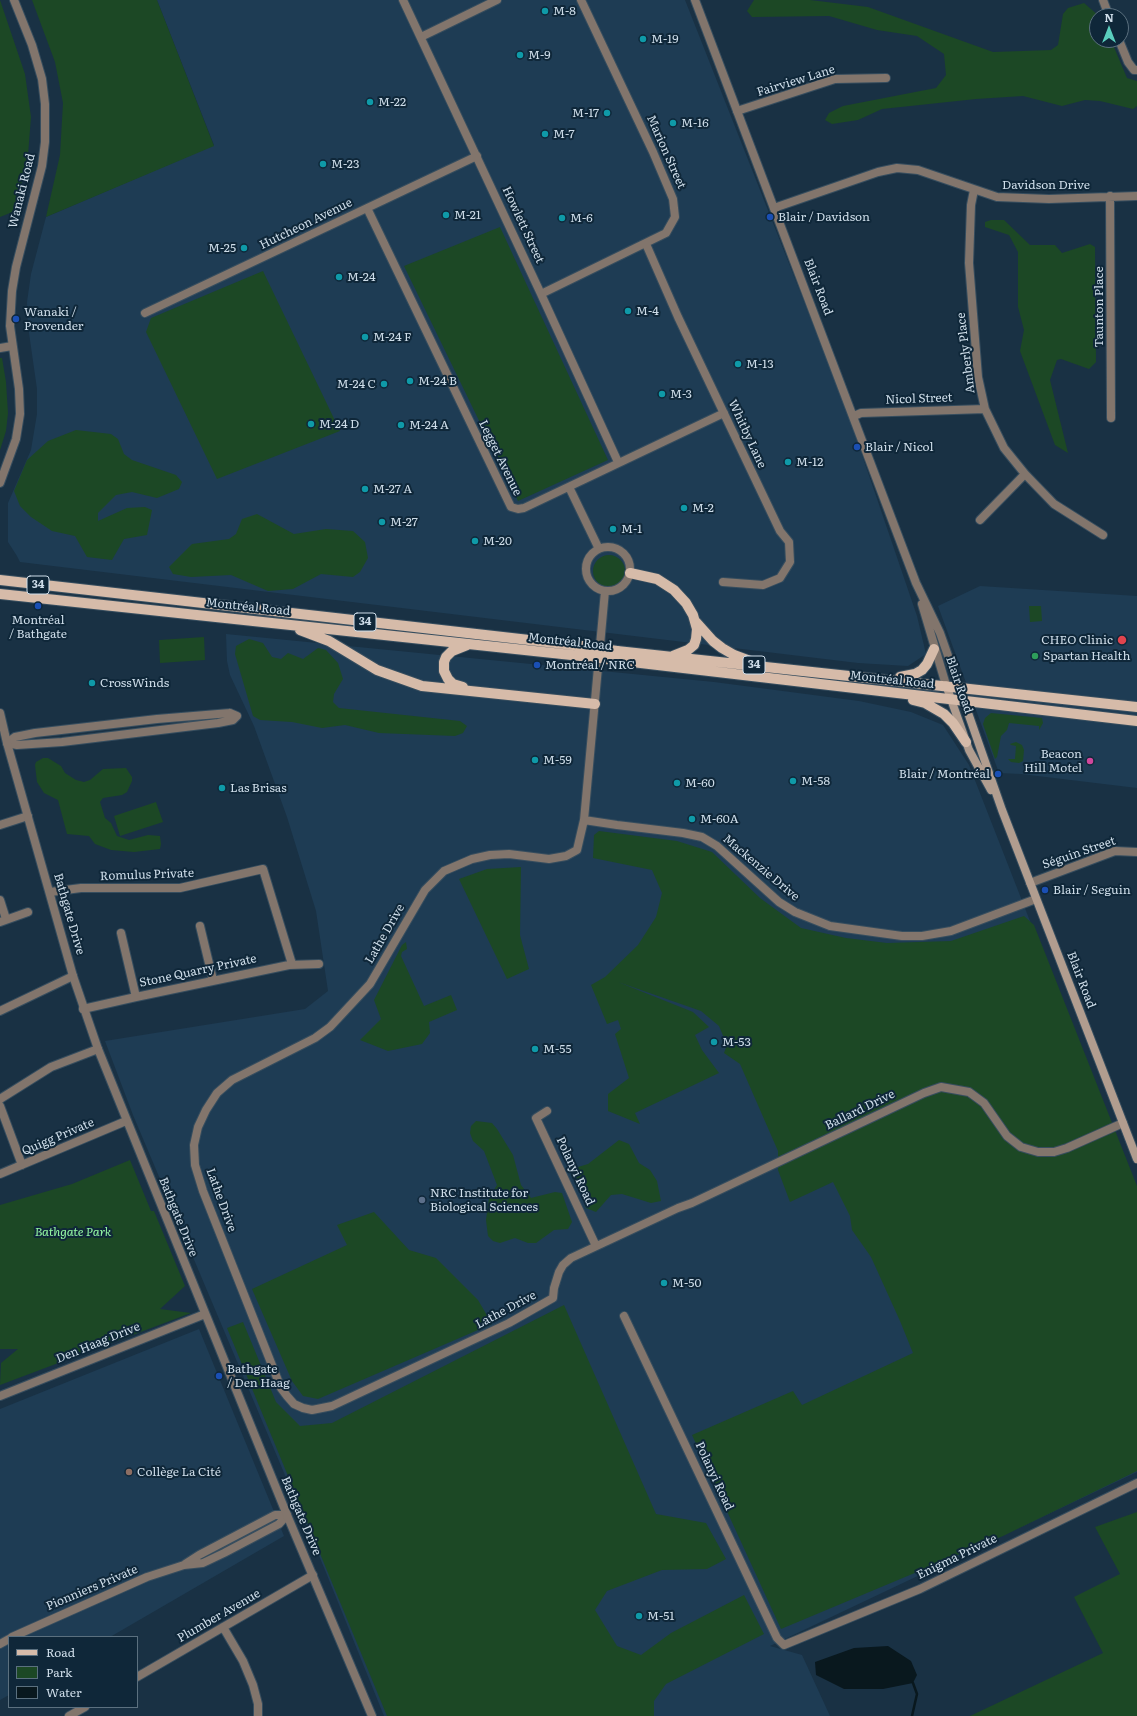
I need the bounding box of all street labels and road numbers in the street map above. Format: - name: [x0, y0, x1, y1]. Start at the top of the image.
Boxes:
- street label: Fairview Lane: [755, 62, 837, 100]
- street label: Marion Street: [643, 113, 689, 191]
- street label: Wanaki Road: [6, 152, 38, 230]
- street label: Davidson Drive: [1002, 178, 1090, 192]
- street label: Howlett Street: [499, 184, 547, 266]
- street label: Hutcheon Avenue: [257, 195, 355, 253]
- street label: Blair Road: [801, 257, 835, 317]
- street label: Taunton Place: [1092, 266, 1106, 348]
- street label: Amberly Place: [954, 312, 978, 394]
- street label: Nicol Street: [885, 391, 953, 407]
- street label: Whitby Lane: [725, 397, 769, 471]
- street label: Legget Avenue: [475, 418, 525, 498]
- road number: 34: [27, 576, 49, 594]
- street label: Montréal Road: [205, 595, 291, 619]
- road number: 34: [354, 613, 376, 631]
- street label: Montréal Road: [527, 630, 613, 654]
- street label: Blair Road: [942, 654, 976, 716]
- road number: 34: [743, 656, 765, 674]
- street label: Montréal Road: [849, 668, 935, 692]
- street label: Mackenzie Drive: [720, 832, 802, 904]
- street label: Séguin Street: [1041, 834, 1117, 872]
- street label: Romulus Private: [100, 866, 194, 884]
- street label: Bathgate Drive: [50, 871, 88, 957]
- street label: Lathe Drive: [362, 902, 408, 966]
- street label: Blair Road: [1064, 950, 1098, 1010]
- street label: Stone Quarry Private: [138, 952, 258, 990]
- street label: Ballard Drive: [823, 1087, 897, 1133]
- street label: Quigg Private: [20, 1115, 96, 1159]
- street label: Polanyi Road: [553, 1134, 597, 1208]
- street label: Lathe Drive: [203, 1166, 239, 1234]
- street label: Bathgate Drive: [156, 1175, 200, 1259]
- street label: Lathe Drive: [473, 1288, 539, 1332]
- street label: Den Haag Drive: [54, 1320, 142, 1366]
- street label: Polanyi Road: [692, 1439, 736, 1513]
- street label: Bathgate Drive: [278, 1474, 324, 1558]
- street label: Enigma Private: [915, 1531, 999, 1583]
- street label: Pionniers Private: [44, 1562, 140, 1614]
- street label: Plumber Avenue: [175, 1586, 263, 1646]

